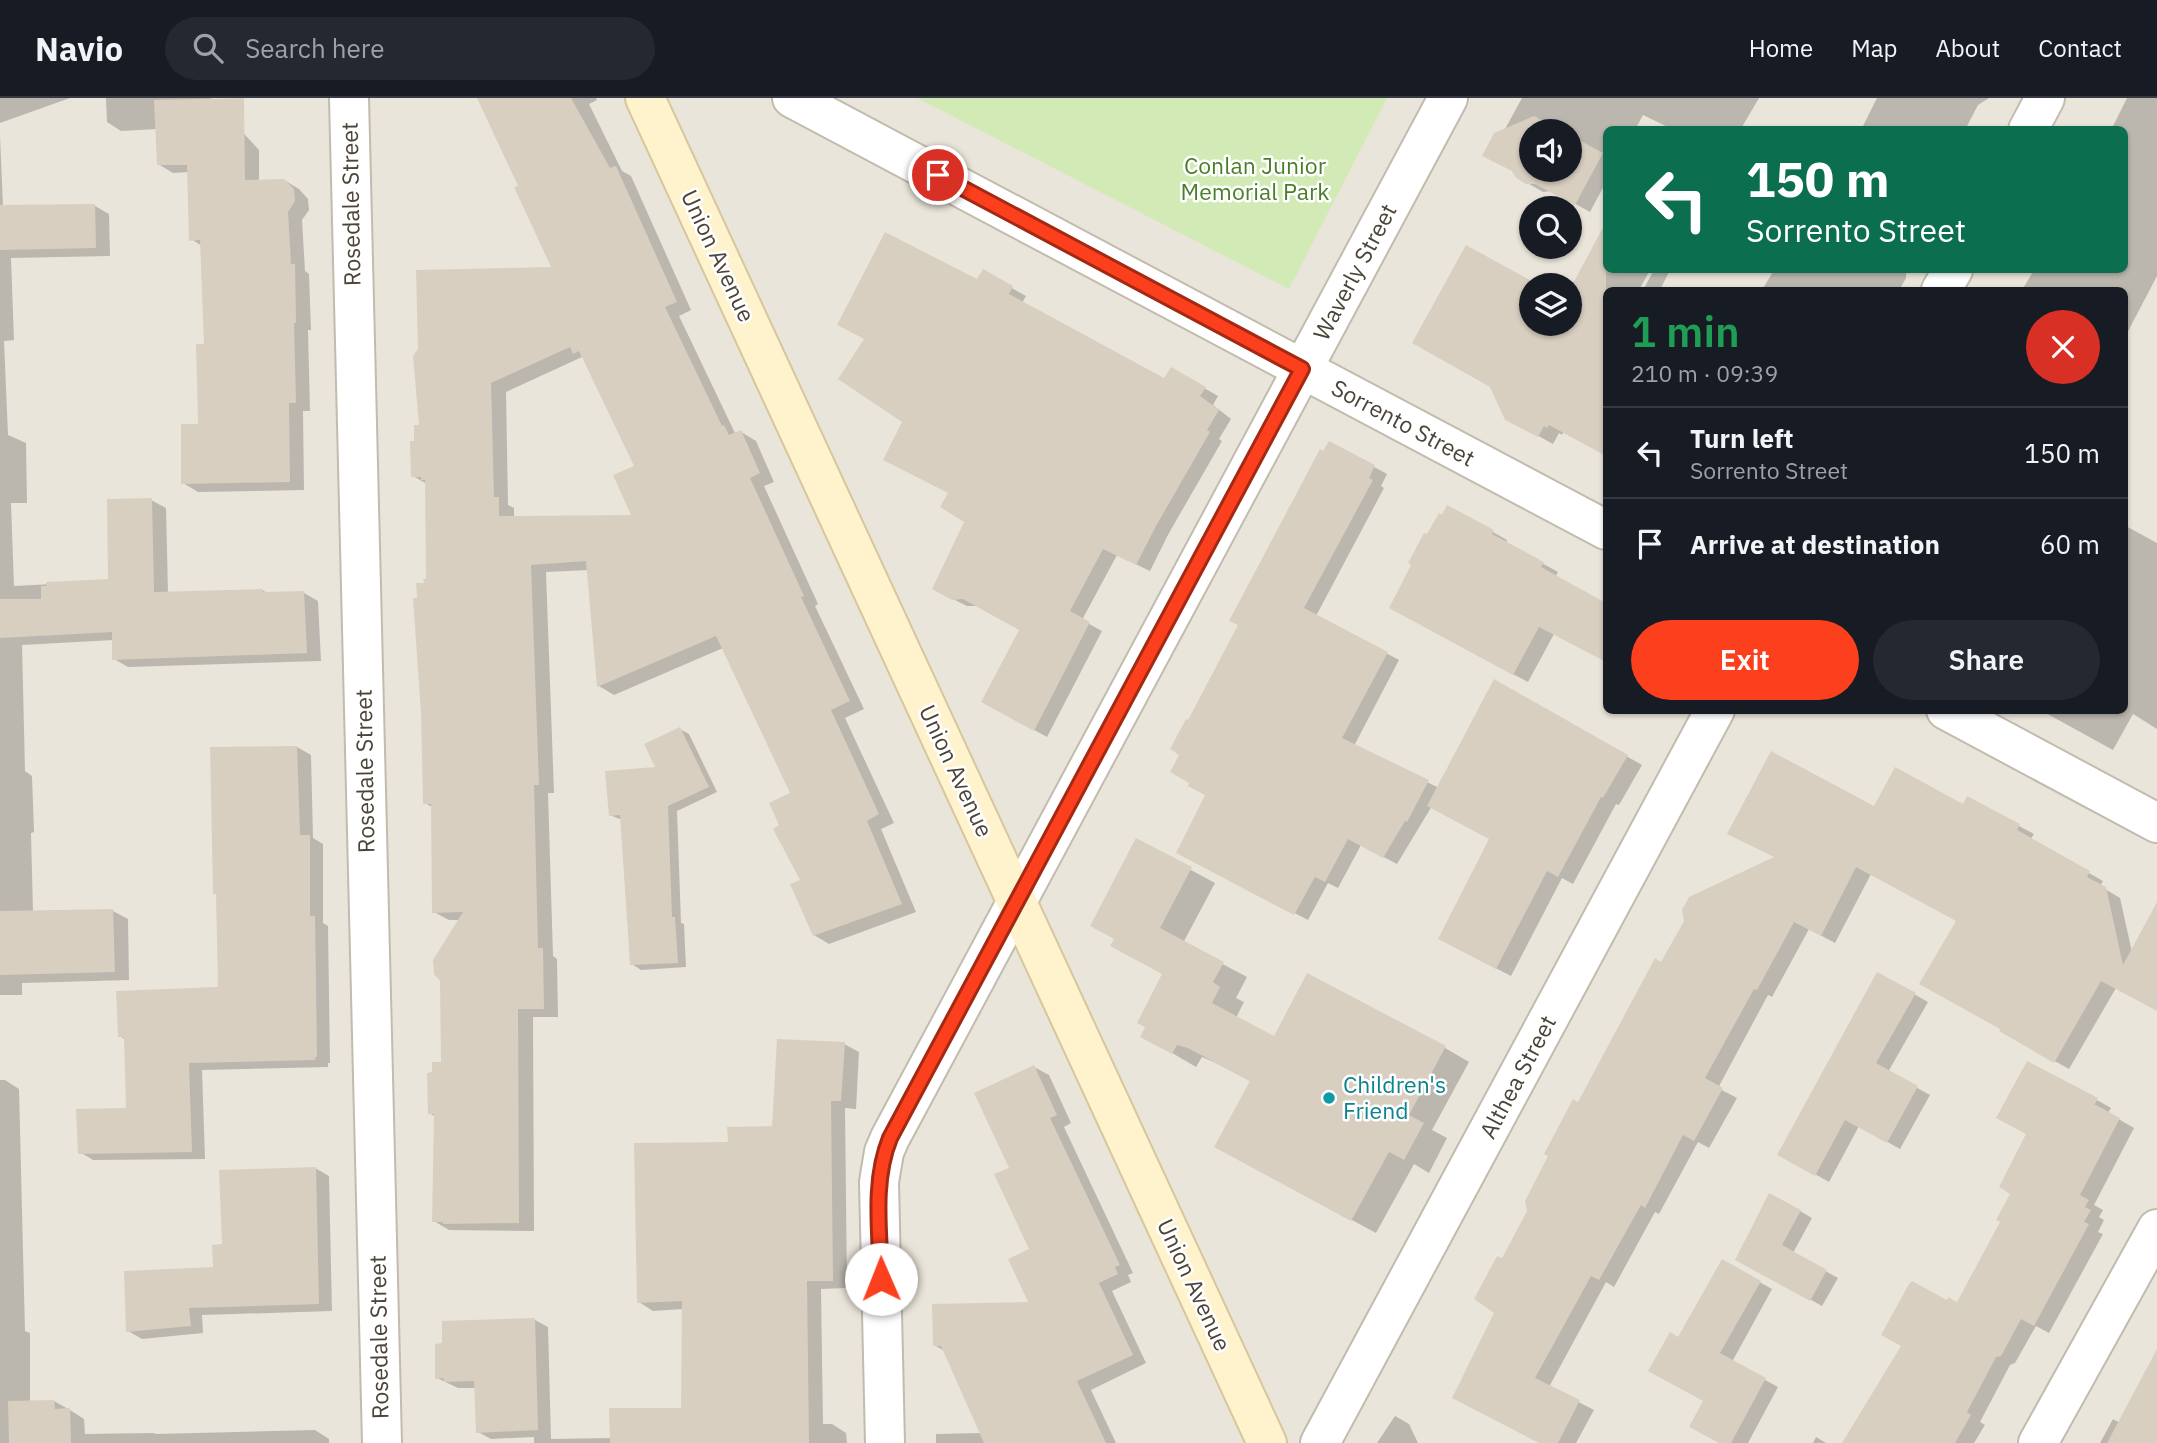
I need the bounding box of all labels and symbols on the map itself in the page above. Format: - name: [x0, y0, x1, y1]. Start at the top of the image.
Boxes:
- street label: Rosedale Street: [334, 122, 366, 286]
- pin: [908, 145, 968, 205]
- park label: Conlan Junior Memorial Park: [1181, 150, 1329, 206]
- street label: Union Avenue: [675, 185, 763, 327]
- street label: Waverly Street: [1306, 198, 1403, 345]
- street label: Sorrento Street: [1327, 372, 1480, 472]
- street label: Rosedale Street: [348, 689, 380, 853]
- street label: Union Avenue: [913, 700, 1001, 842]
- street label: Althea Street: [1472, 1010, 1562, 1143]
- place label: Children's Friend: [1343, 1069, 1446, 1125]
- marker: Children's Friend: [1321, 1090, 1337, 1106]
- street label: Union Avenue: [1151, 1214, 1239, 1356]
- position arrow: [844, 1242, 918, 1316]
- street label: Rosedale Street: [362, 1255, 394, 1419]

